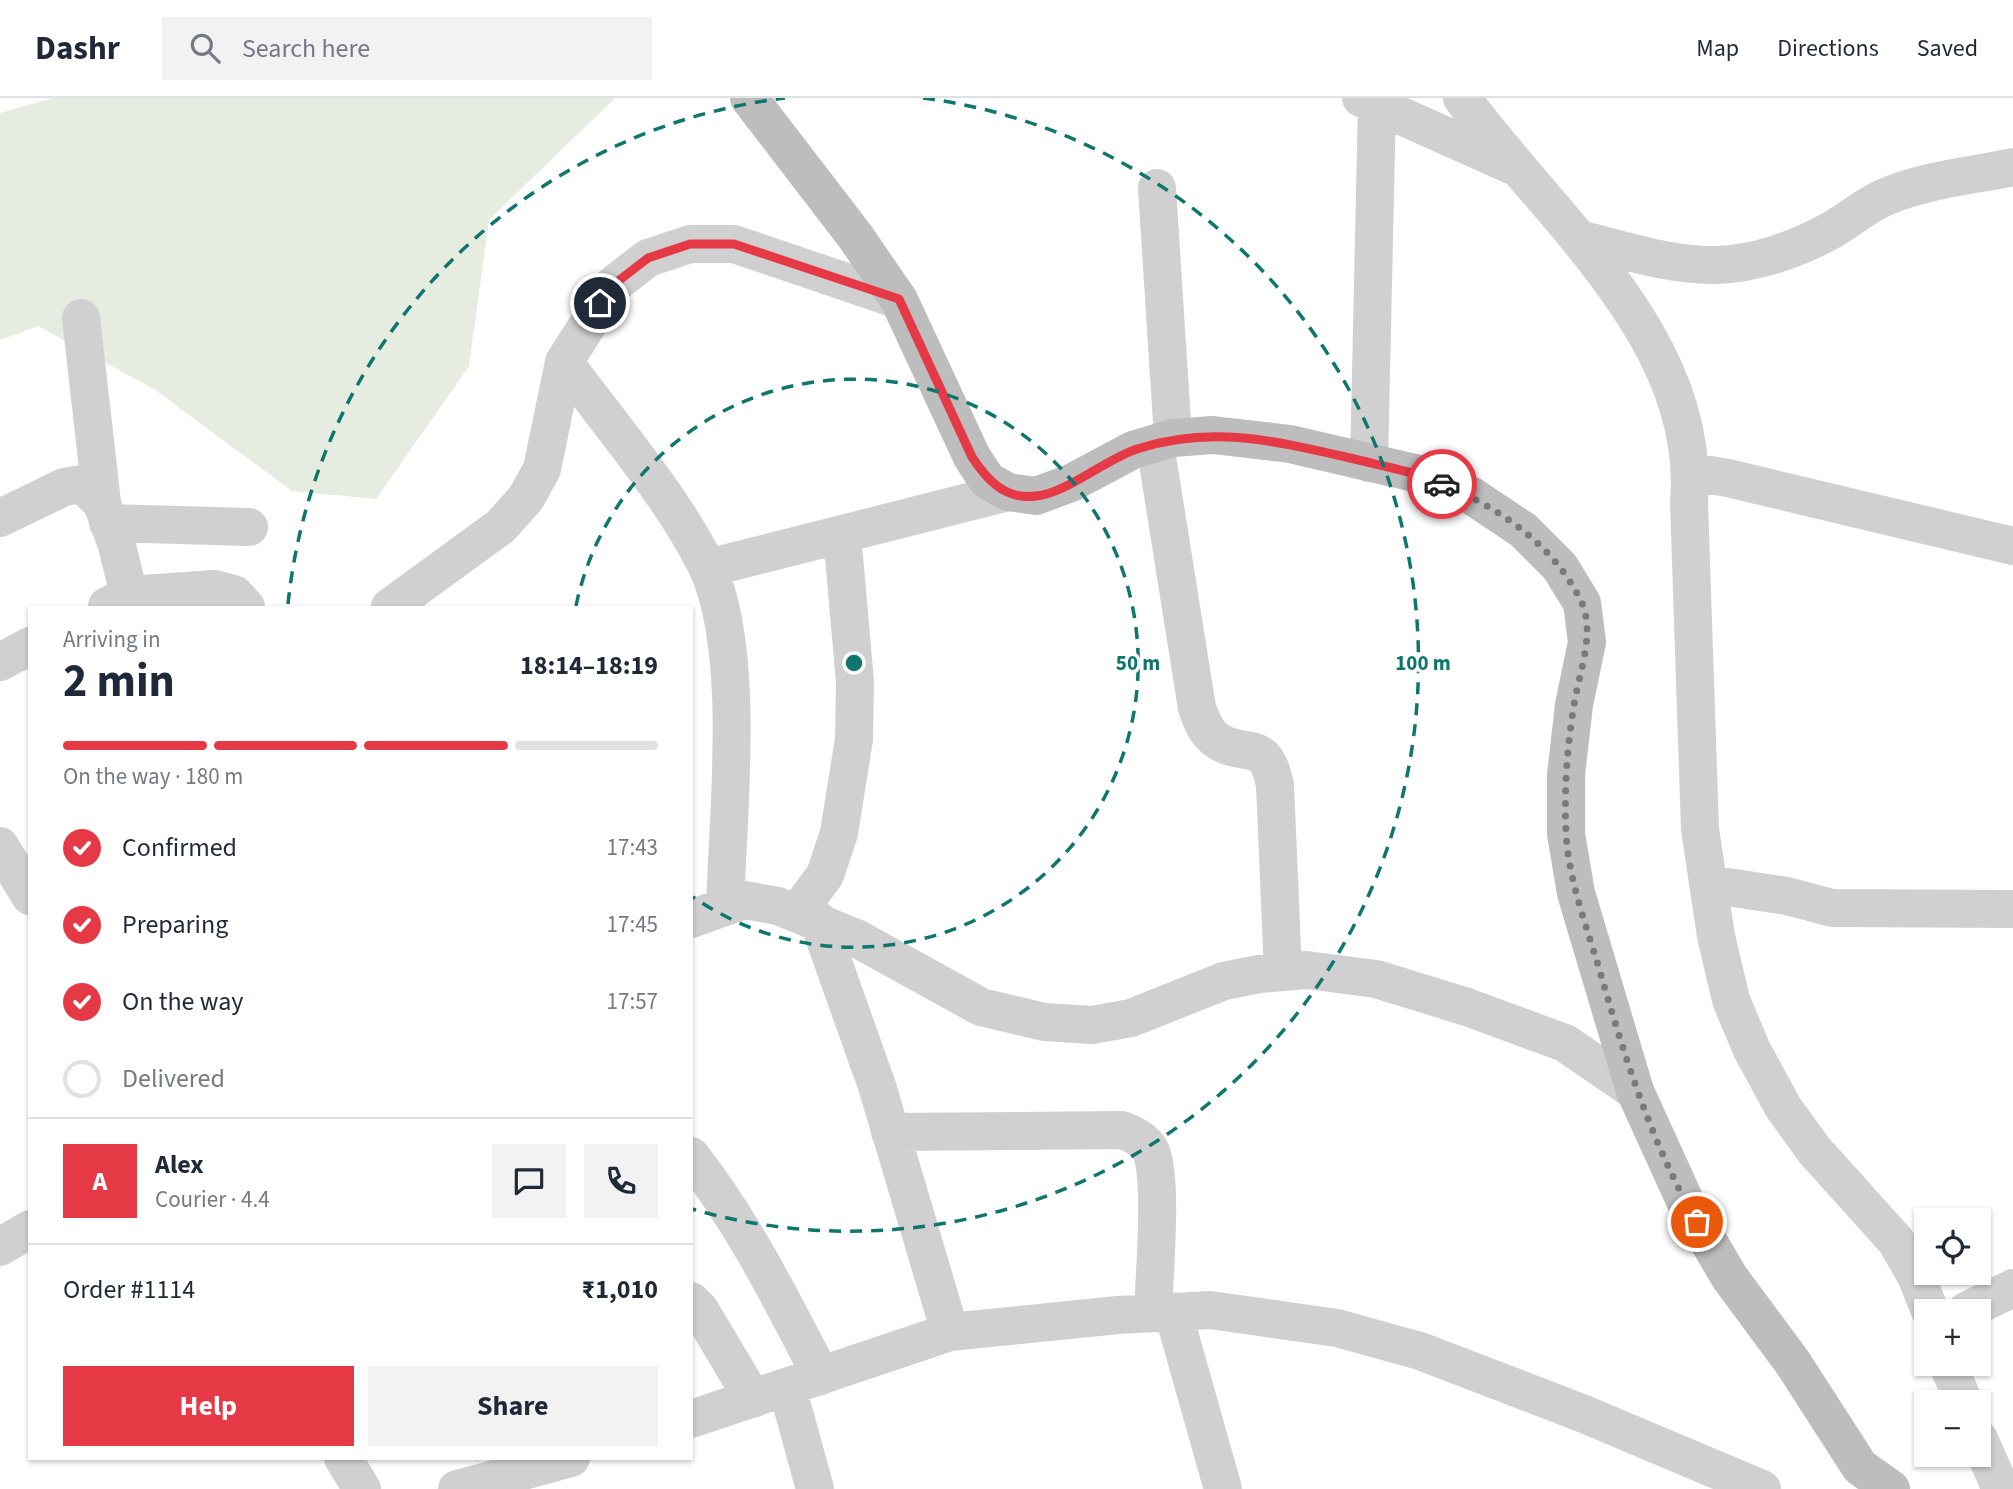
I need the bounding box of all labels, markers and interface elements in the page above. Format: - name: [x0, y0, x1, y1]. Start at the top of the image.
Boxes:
- search box: [162, 17, 652, 80]
- text: Dashr: [35, 25, 120, 72]
- icon: search: [186, 29, 224, 67]
- text: Search here: [242, 30, 370, 67]
- text: Map: [1696, 31, 1739, 66]
- text: Directions: [1777, 31, 1879, 66]
- text: Saved: [1917, 31, 1978, 66]
- pin: [570, 273, 630, 333]
- icon: home: [581, 284, 619, 322]
- courier: [1407, 449, 1477, 519]
- icon: car: [1423, 465, 1461, 503]
- text: Arriving in: [63, 623, 161, 656]
- text: 18:14–18:19: [520, 647, 658, 684]
- text: 50 m: [1116, 648, 1160, 678]
- text: 100 m: [1395, 648, 1451, 678]
- text: 2 min: [63, 649, 175, 714]
- centre of rings: [842, 651, 866, 675]
- text: On the way · 180 m: [63, 760, 243, 793]
- icon: check: [63, 829, 101, 867]
- text: Confirmed: [122, 829, 237, 866]
- text: 17:43: [607, 831, 658, 864]
- icon: check: [63, 906, 101, 944]
- text: Preparing: [122, 906, 228, 943]
- text: 17:45: [607, 908, 658, 941]
- icon: check: [63, 983, 101, 1021]
- text: On the way: [122, 983, 243, 1020]
- text: 17:57: [607, 985, 658, 1018]
- text: Delivered: [122, 1060, 225, 1097]
- button: chat: [492, 1144, 566, 1218]
- button: phone: [584, 1144, 658, 1218]
- text: Alex: [155, 1146, 204, 1183]
- text: A: [93, 1163, 107, 1200]
- text: Courier · 4.4: [155, 1183, 270, 1216]
- pin: [1667, 1192, 1727, 1252]
- icon: bag: [1678, 1203, 1716, 1241]
- map controls: [1914, 1208, 1991, 1467]
- button: locate: [1914, 1208, 1991, 1285]
- text: Order #1114: [63, 1271, 195, 1308]
- text: ₹1,010: [582, 1271, 658, 1308]
- button: +: [1914, 1299, 1991, 1376]
- button: Help: [63, 1366, 354, 1446]
- button: Share: [368, 1366, 658, 1446]
- button: −: [1914, 1390, 1991, 1467]

